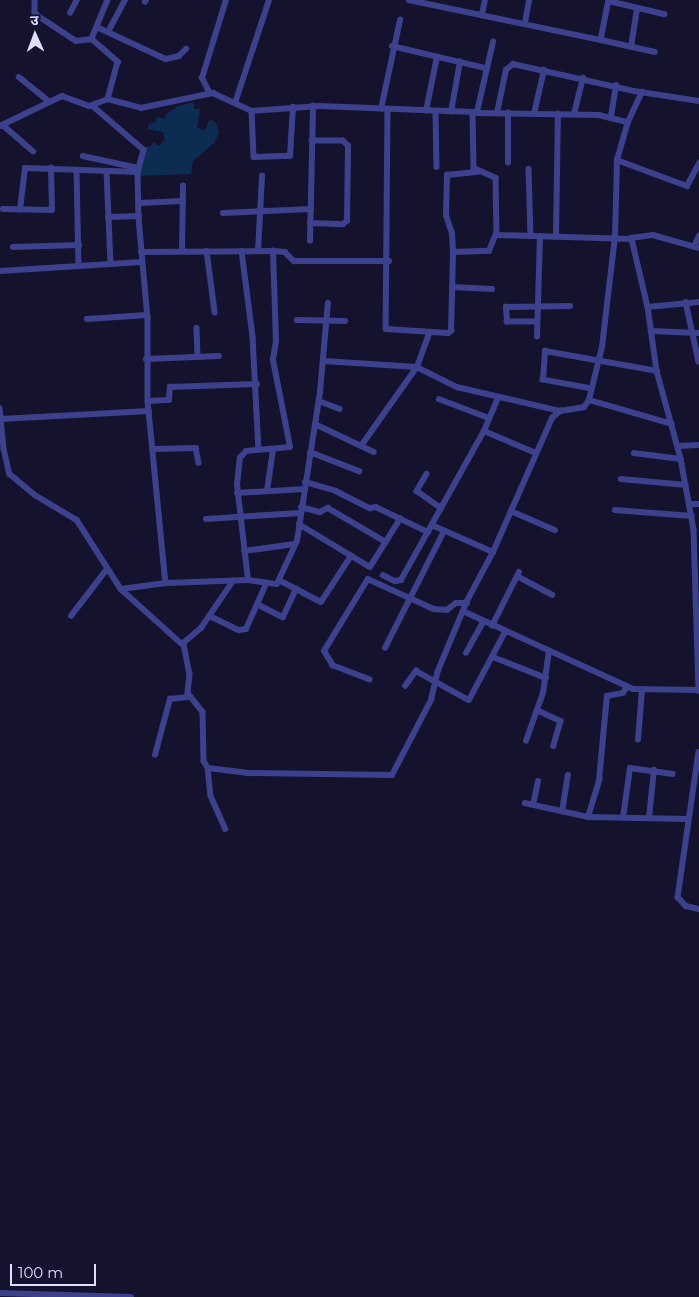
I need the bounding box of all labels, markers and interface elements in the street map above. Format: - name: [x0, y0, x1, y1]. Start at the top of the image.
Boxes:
- north arrow: [10, 10, 60, 60]
- text: उ: [30, 11, 39, 29]
- scale bar: [12, 1254, 99, 1286]
- text: 100 m: [18, 1263, 63, 1282]

